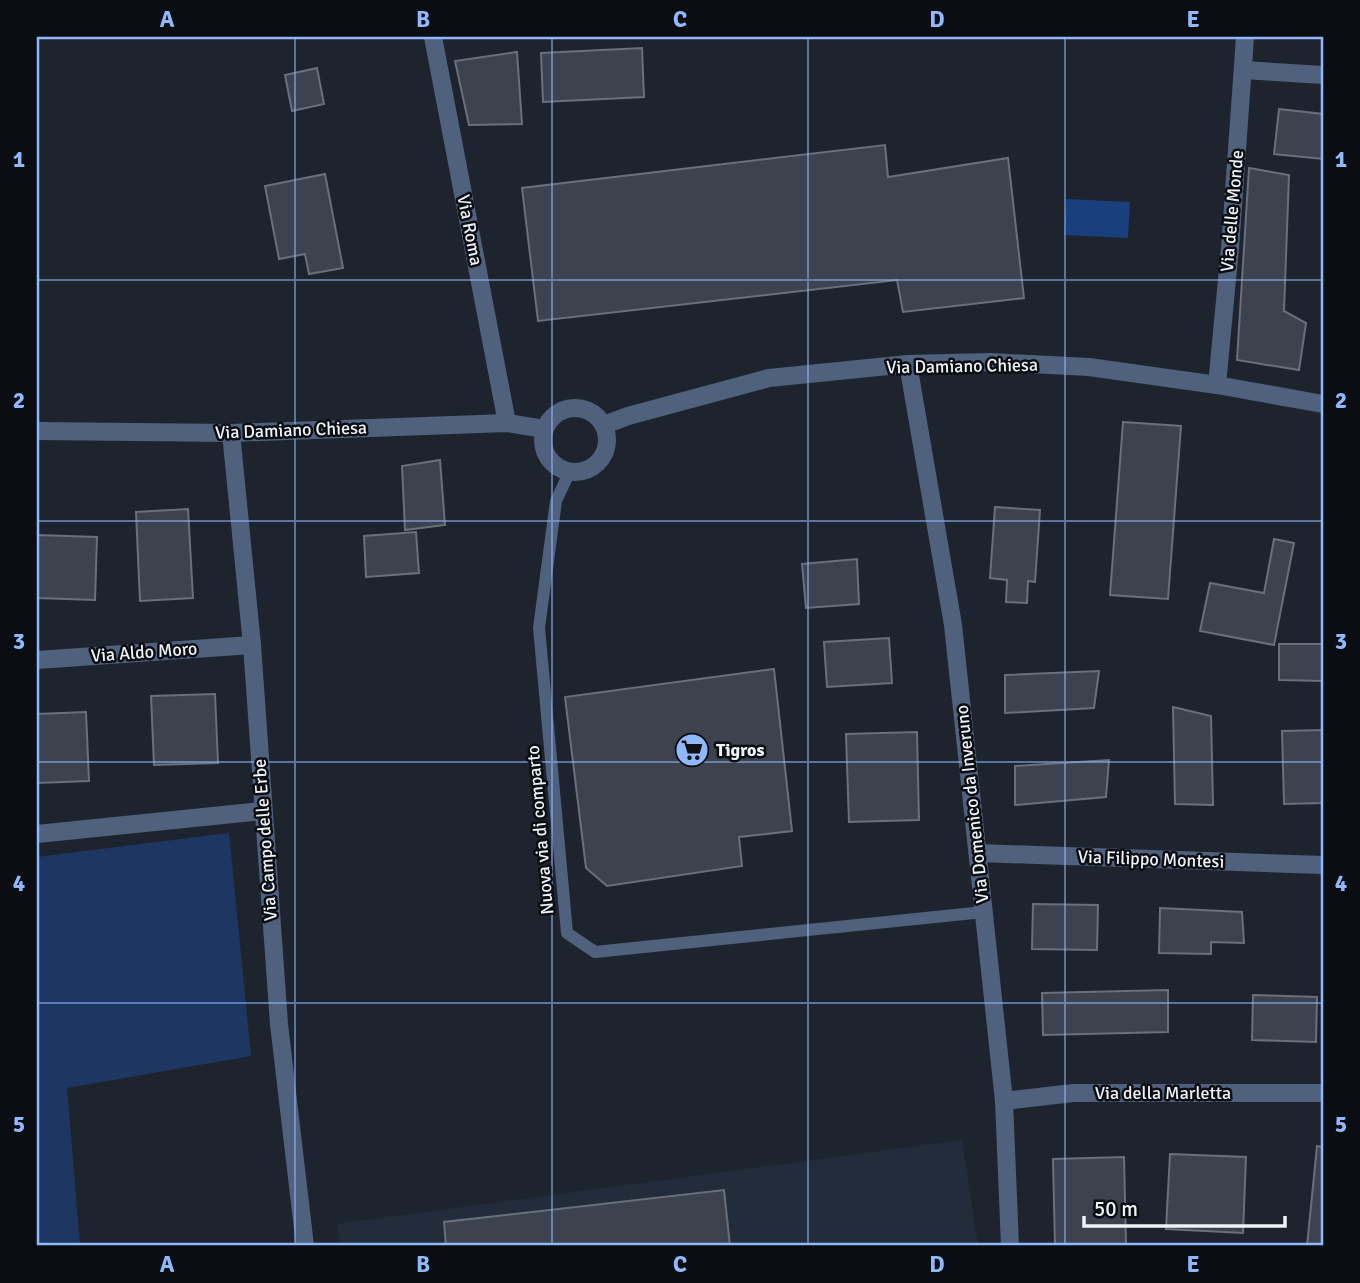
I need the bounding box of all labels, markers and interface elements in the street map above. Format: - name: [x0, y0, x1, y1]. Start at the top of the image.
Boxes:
- text: A: [160, 5, 175, 34]
- text: B: [416, 5, 430, 34]
- text: C: [673, 5, 687, 34]
- text: D: [929, 5, 945, 34]
- text: E: [1186, 5, 1200, 34]
- text: 1: [13, 145, 25, 174]
- text: 1: [1335, 145, 1347, 174]
- street label: Via delle Monde: [1216, 149, 1248, 273]
- street label: Via Roma: [452, 193, 488, 267]
- street label: Via Damiano Chiesa: [886, 354, 1038, 378]
- text: 2: [13, 386, 25, 415]
- text: 2: [1335, 386, 1347, 415]
- street label: Via Damiano Chiesa: [215, 416, 367, 444]
- text: 3: [13, 627, 25, 656]
- text: 3: [1335, 627, 1347, 656]
- street label: Via Aldo Moro: [90, 637, 198, 667]
- street label: Via Domenico da Inveruno: [951, 704, 993, 904]
- supermarket icon: Tigros: [673, 731, 711, 769]
- place label: Tigros: [716, 739, 764, 761]
- street label: Nuova via di comparto: [522, 744, 558, 916]
- street label: Via Campo delle Erbe: [248, 758, 282, 922]
- street label: Via Filippo Montesi: [1077, 845, 1225, 873]
- text: 4: [13, 869, 25, 898]
- text: 4: [1335, 869, 1347, 898]
- street label: Via della Marletta: [1095, 1082, 1231, 1104]
- text: 5: [13, 1110, 25, 1139]
- text: 5: [1335, 1110, 1347, 1139]
- scale bar: [1084, 1185, 1285, 1229]
- text: 50 m: [1094, 1196, 1138, 1222]
- text: A: [160, 1250, 175, 1279]
- text: B: [416, 1250, 430, 1279]
- text: C: [673, 1250, 687, 1279]
- text: D: [929, 1250, 945, 1279]
- text: E: [1186, 1250, 1200, 1279]

